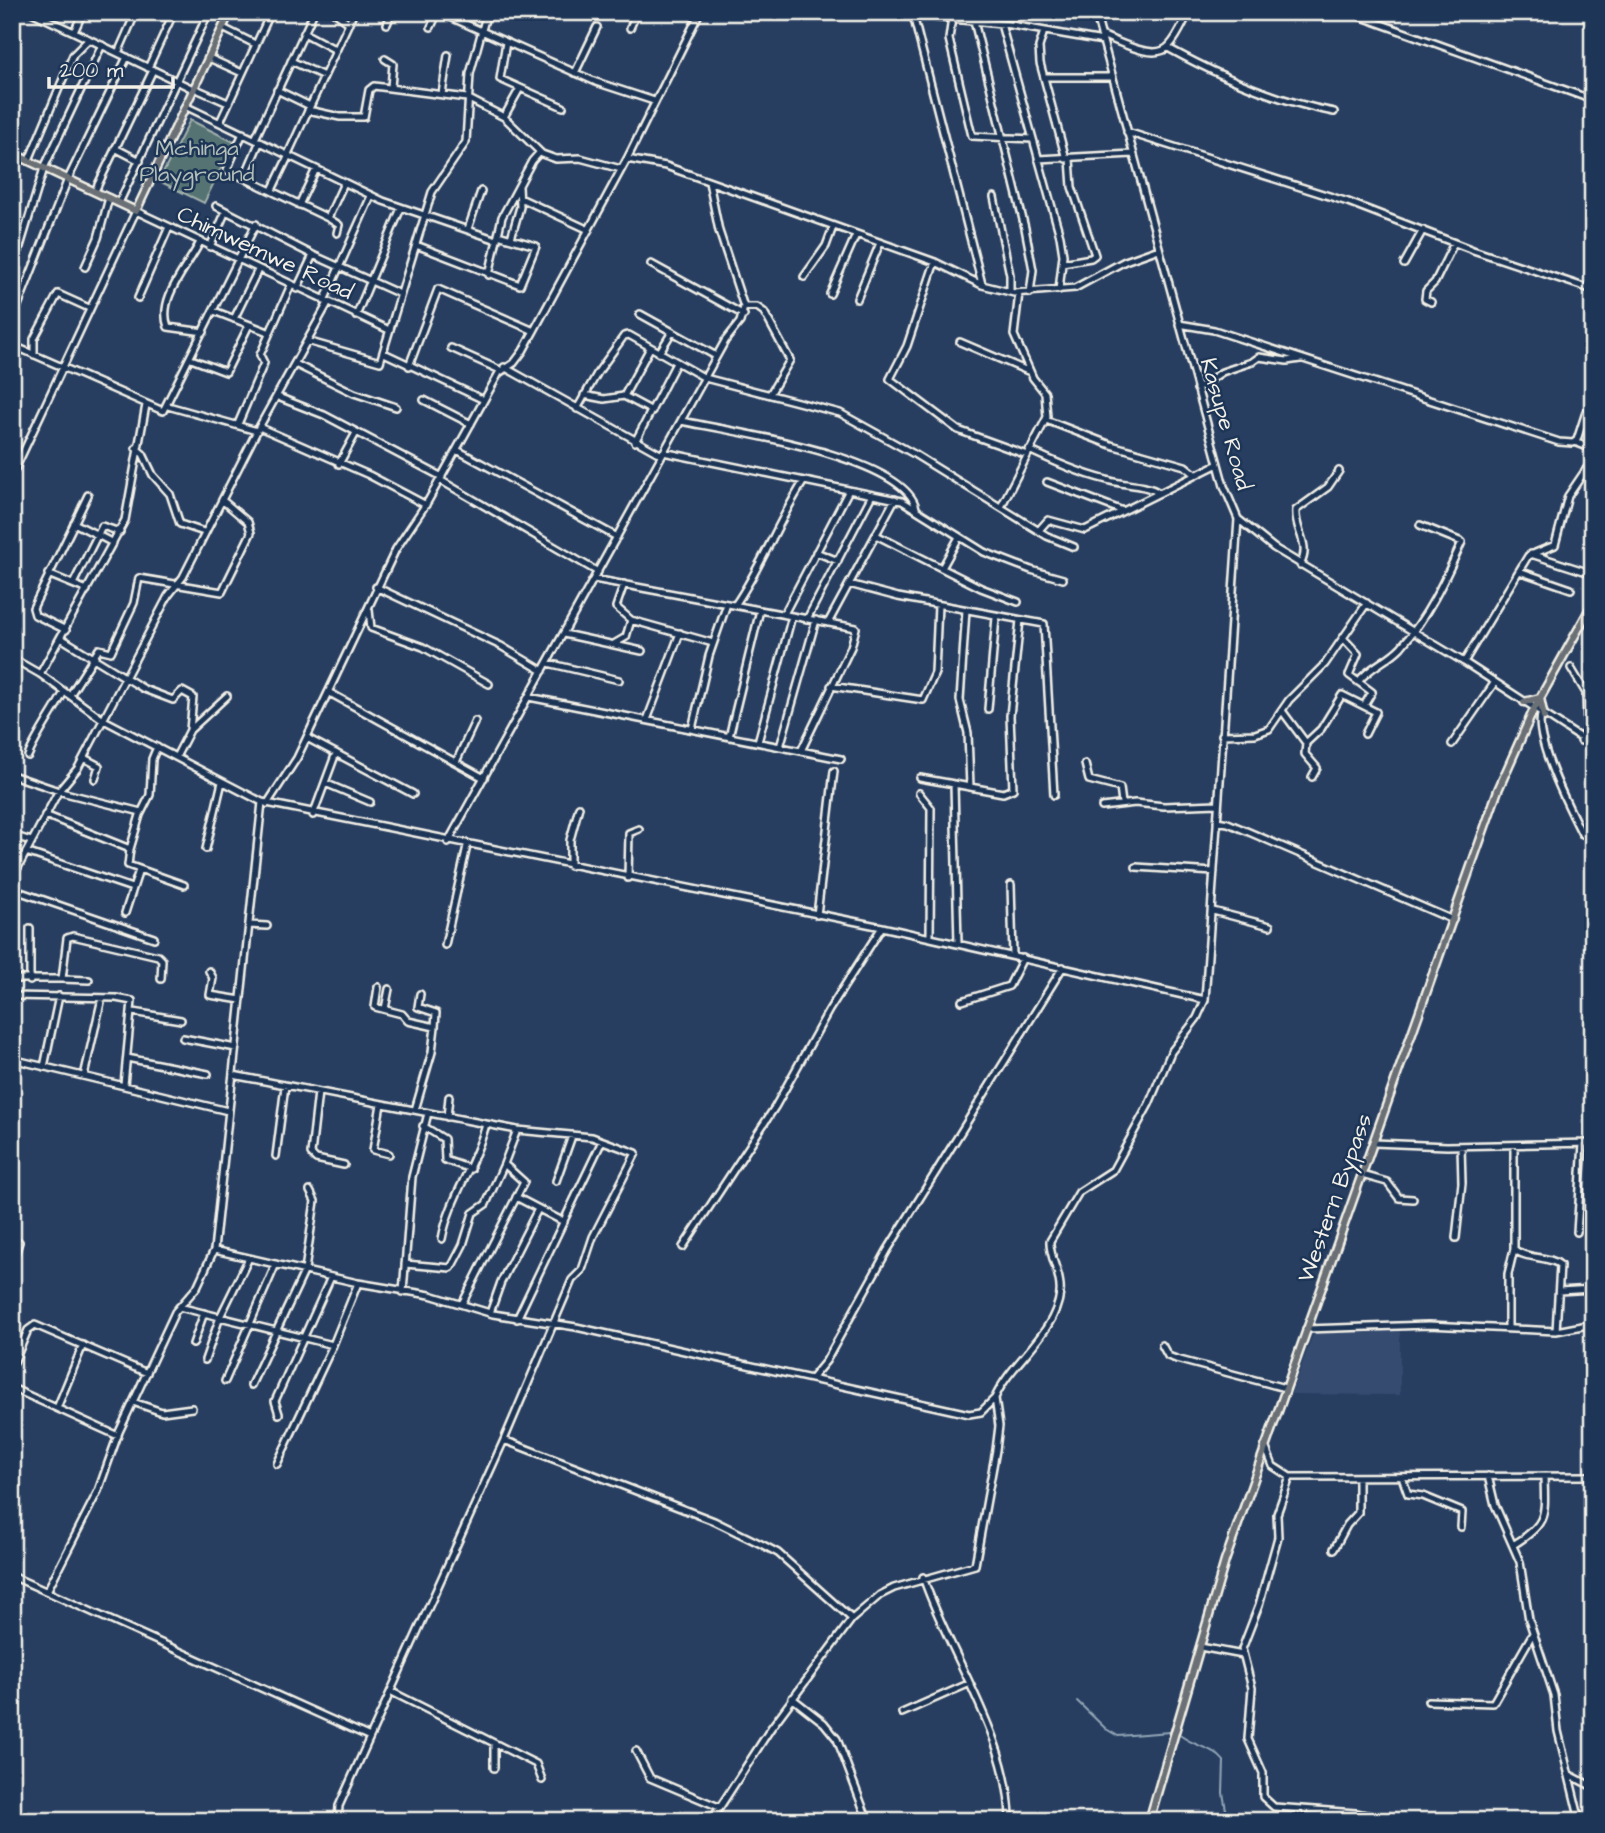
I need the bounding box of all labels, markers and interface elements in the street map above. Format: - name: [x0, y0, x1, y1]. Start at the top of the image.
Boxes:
- scale bar: [49, 46, 173, 90]
- text: 200 m: [60, 56, 124, 85]
- park label: Mchinga Playground: [139, 132, 255, 191]
- street label: Chimwemwe Road: [172, 198, 359, 308]
- street label: Kasupe Road: [1192, 354, 1260, 494]
- street label: Western Bypass: [1290, 1109, 1381, 1287]

